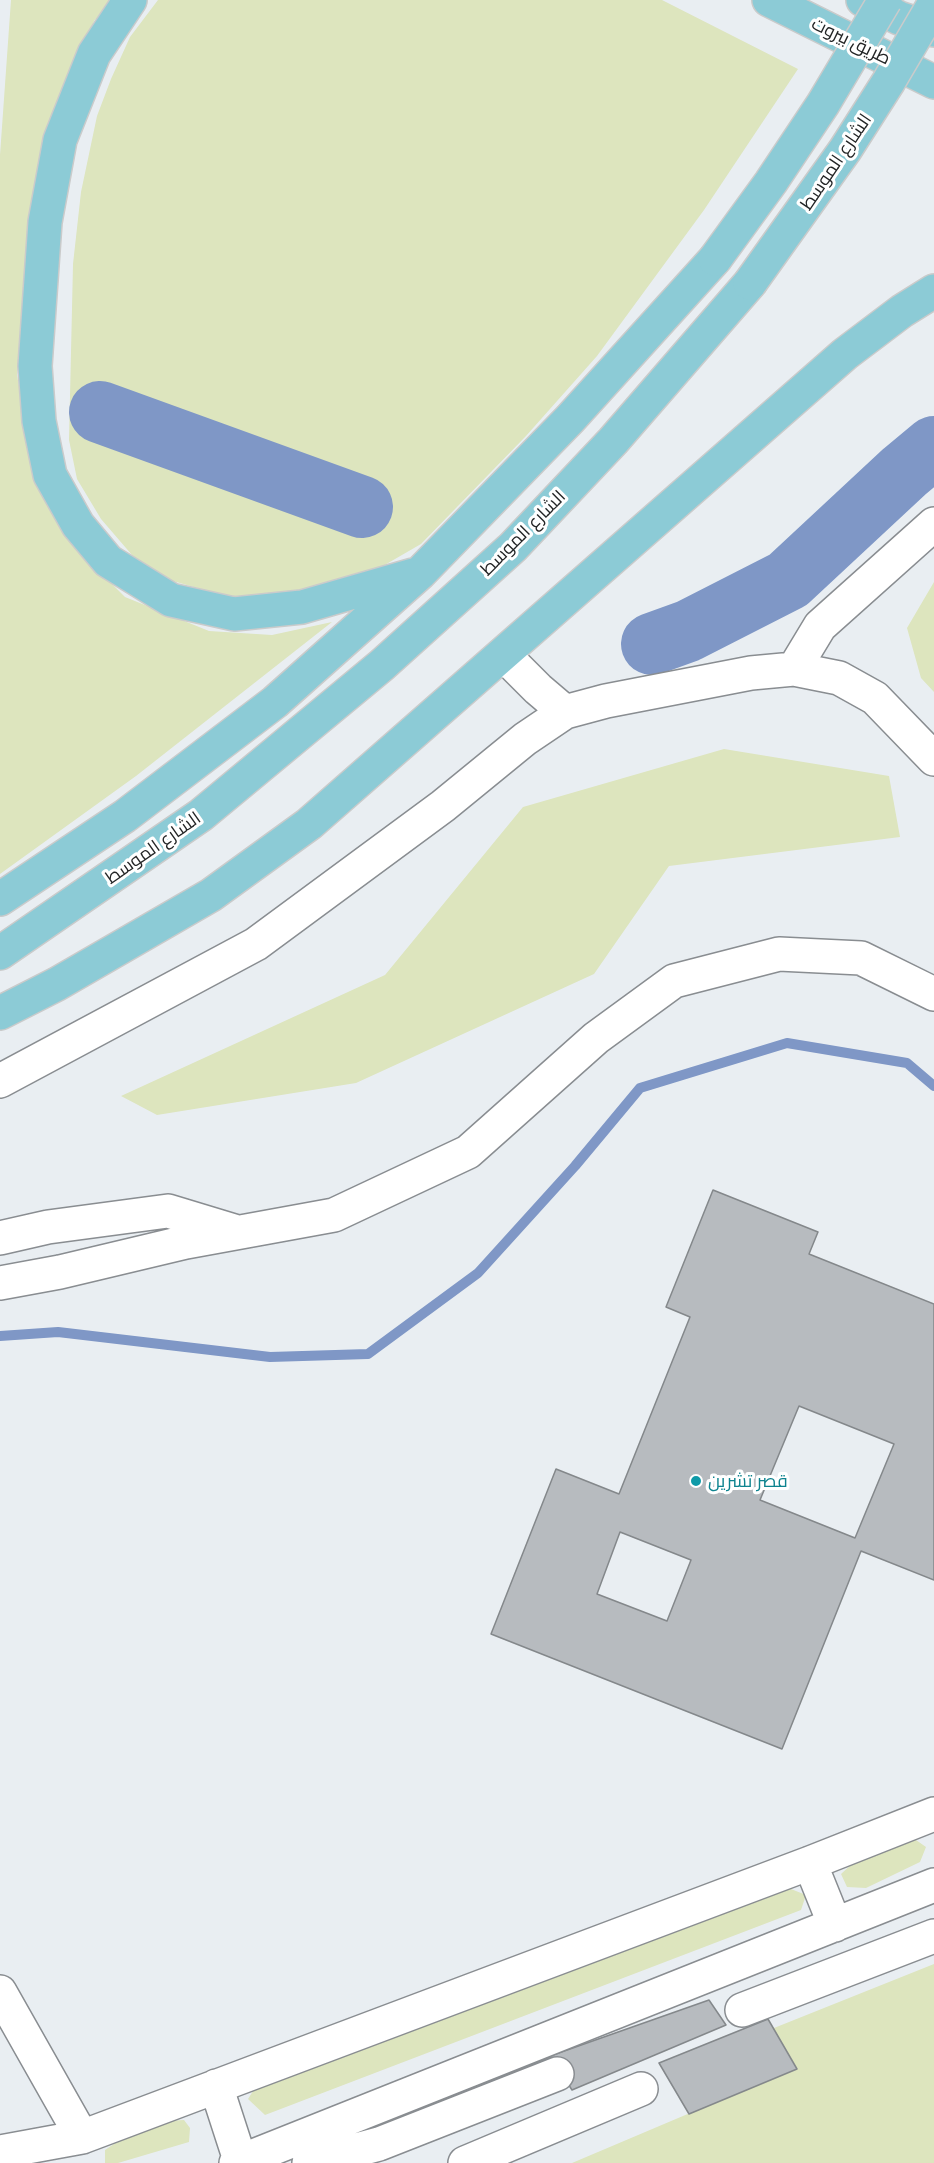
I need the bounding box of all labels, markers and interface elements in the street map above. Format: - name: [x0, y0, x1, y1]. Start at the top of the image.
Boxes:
- street label: طريق بيروت: [808, 13, 894, 69]
- street label: الشارع الموسط: [796, 110, 876, 214]
- street label: الشارع الموسط: [476, 486, 570, 580]
- street label: الشارع الموسط: [101, 807, 205, 889]
- place label: قصر تشرين: [708, 1470, 788, 1492]
- marker: قصر تشرين: [689, 1474, 703, 1488]

